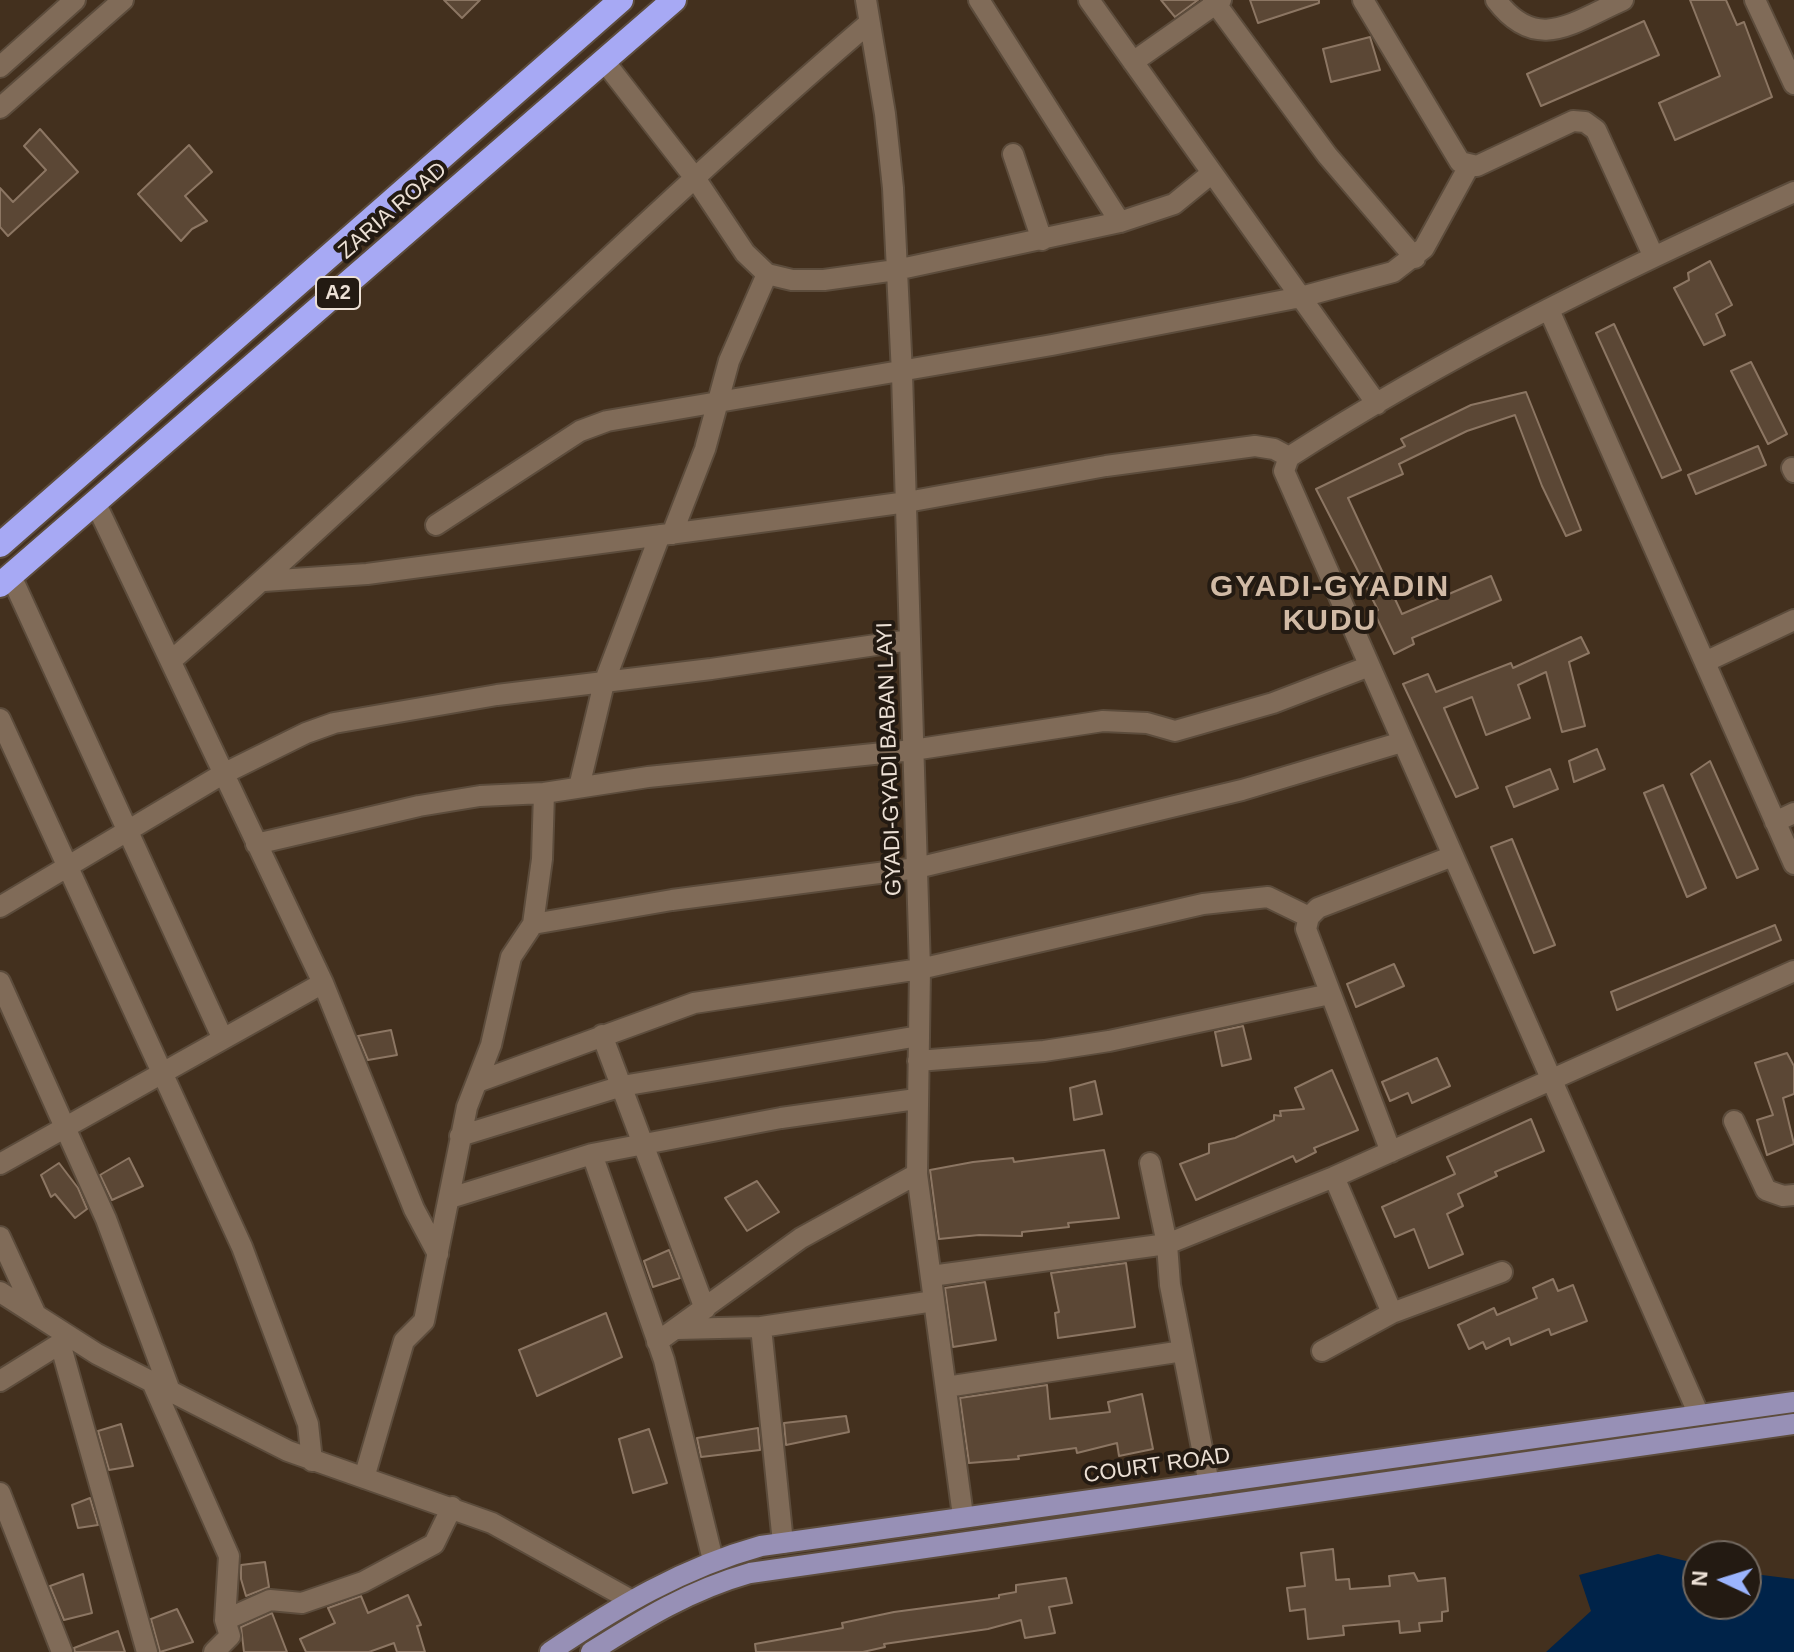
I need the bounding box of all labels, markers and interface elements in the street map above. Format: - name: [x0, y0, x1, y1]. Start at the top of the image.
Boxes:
- street label: ZARIA ROAD: [334, 157, 452, 265]
- road number: A2: [316, 277, 360, 309]
- district label: GYADI-GYADIN KUDU: [1210, 570, 1450, 640]
- street label: GYADI-GYADI BABAN LAYI: [872, 622, 908, 896]
- street label: COURT ROAD: [1082, 1443, 1232, 1489]
- north arrow: [1682, 1540, 1762, 1620]
- text: N: [1687, 1570, 1713, 1587]

